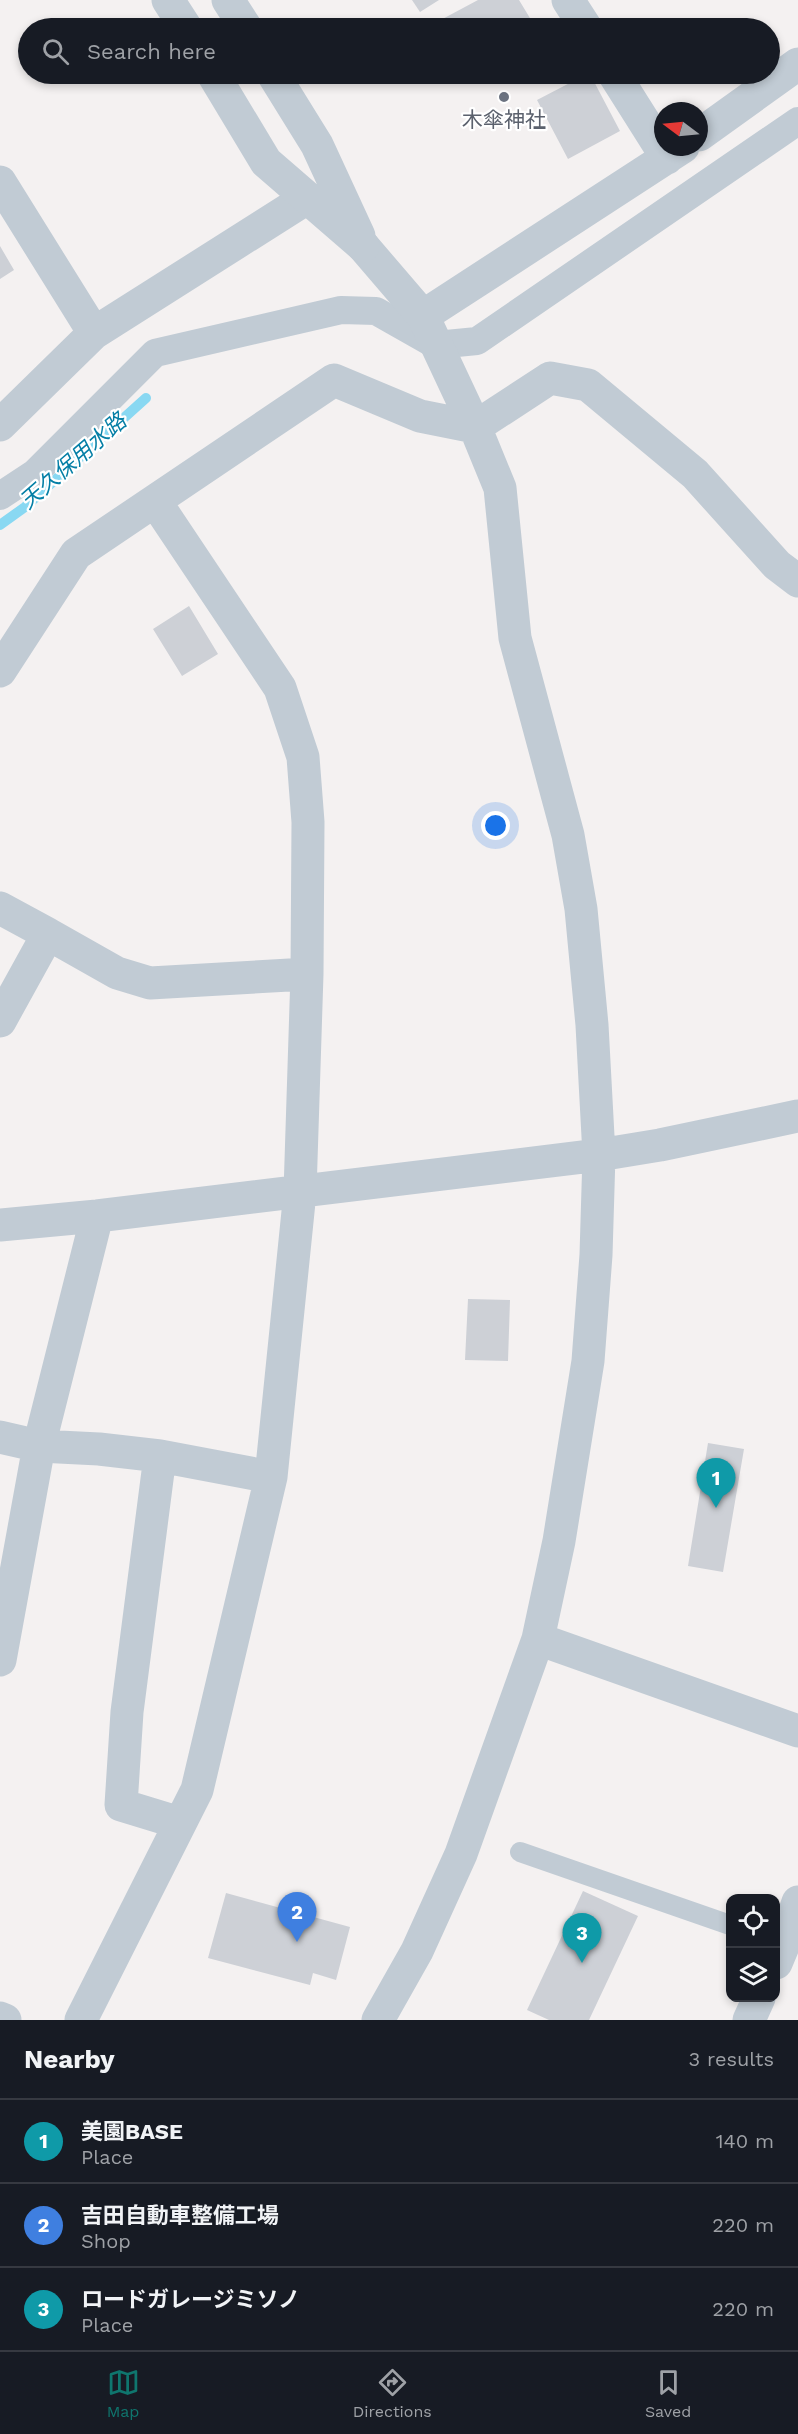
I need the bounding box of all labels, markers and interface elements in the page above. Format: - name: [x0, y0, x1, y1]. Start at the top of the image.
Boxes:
- search box: [18, 18, 780, 84]
- icon: search: [39, 35, 72, 68]
- text: Search here: [87, 39, 216, 64]
- marker: 木傘神社: [497, 90, 511, 104]
- north arrow: [654, 102, 708, 156]
- place label: 木傘神社: [462, 107, 546, 132]
- water label: 天久保用水路: [15, 407, 133, 514]
- your location: [481, 811, 510, 840]
- pin: 1: [696, 1458, 736, 1508]
- pin: 2: [278, 1892, 316, 1942]
- map controls: [726, 1894, 780, 2002]
- button: locate: [726, 1894, 780, 1948]
- pin: 3: [562, 1914, 602, 1963]
- button: layers: [726, 1948, 780, 2002]
- text: Nearby: [24, 2044, 115, 2074]
- text: 3 results: [689, 2047, 774, 2071]
- text: 美園BASE: [81, 2119, 183, 2144]
- text: 1: [39, 2129, 48, 2153]
- text: 140 m: [716, 2129, 774, 2153]
- text: Place: [81, 2145, 133, 2169]
- text: 吉田自動車整備工場: [81, 2203, 279, 2228]
- text: 2: [38, 2213, 49, 2237]
- text: 220 m: [712, 2213, 774, 2237]
- text: Shop: [81, 2229, 131, 2253]
- text: ロードガレージミソノ: [81, 2287, 300, 2312]
- text: 3: [38, 2297, 49, 2321]
- text: 220 m: [712, 2297, 774, 2321]
- text: Place: [81, 2313, 133, 2337]
- tab: Map: [107, 2366, 140, 2421]
- tab: Directions: [353, 2366, 432, 2421]
- tab: Saved: [645, 2366, 691, 2421]

